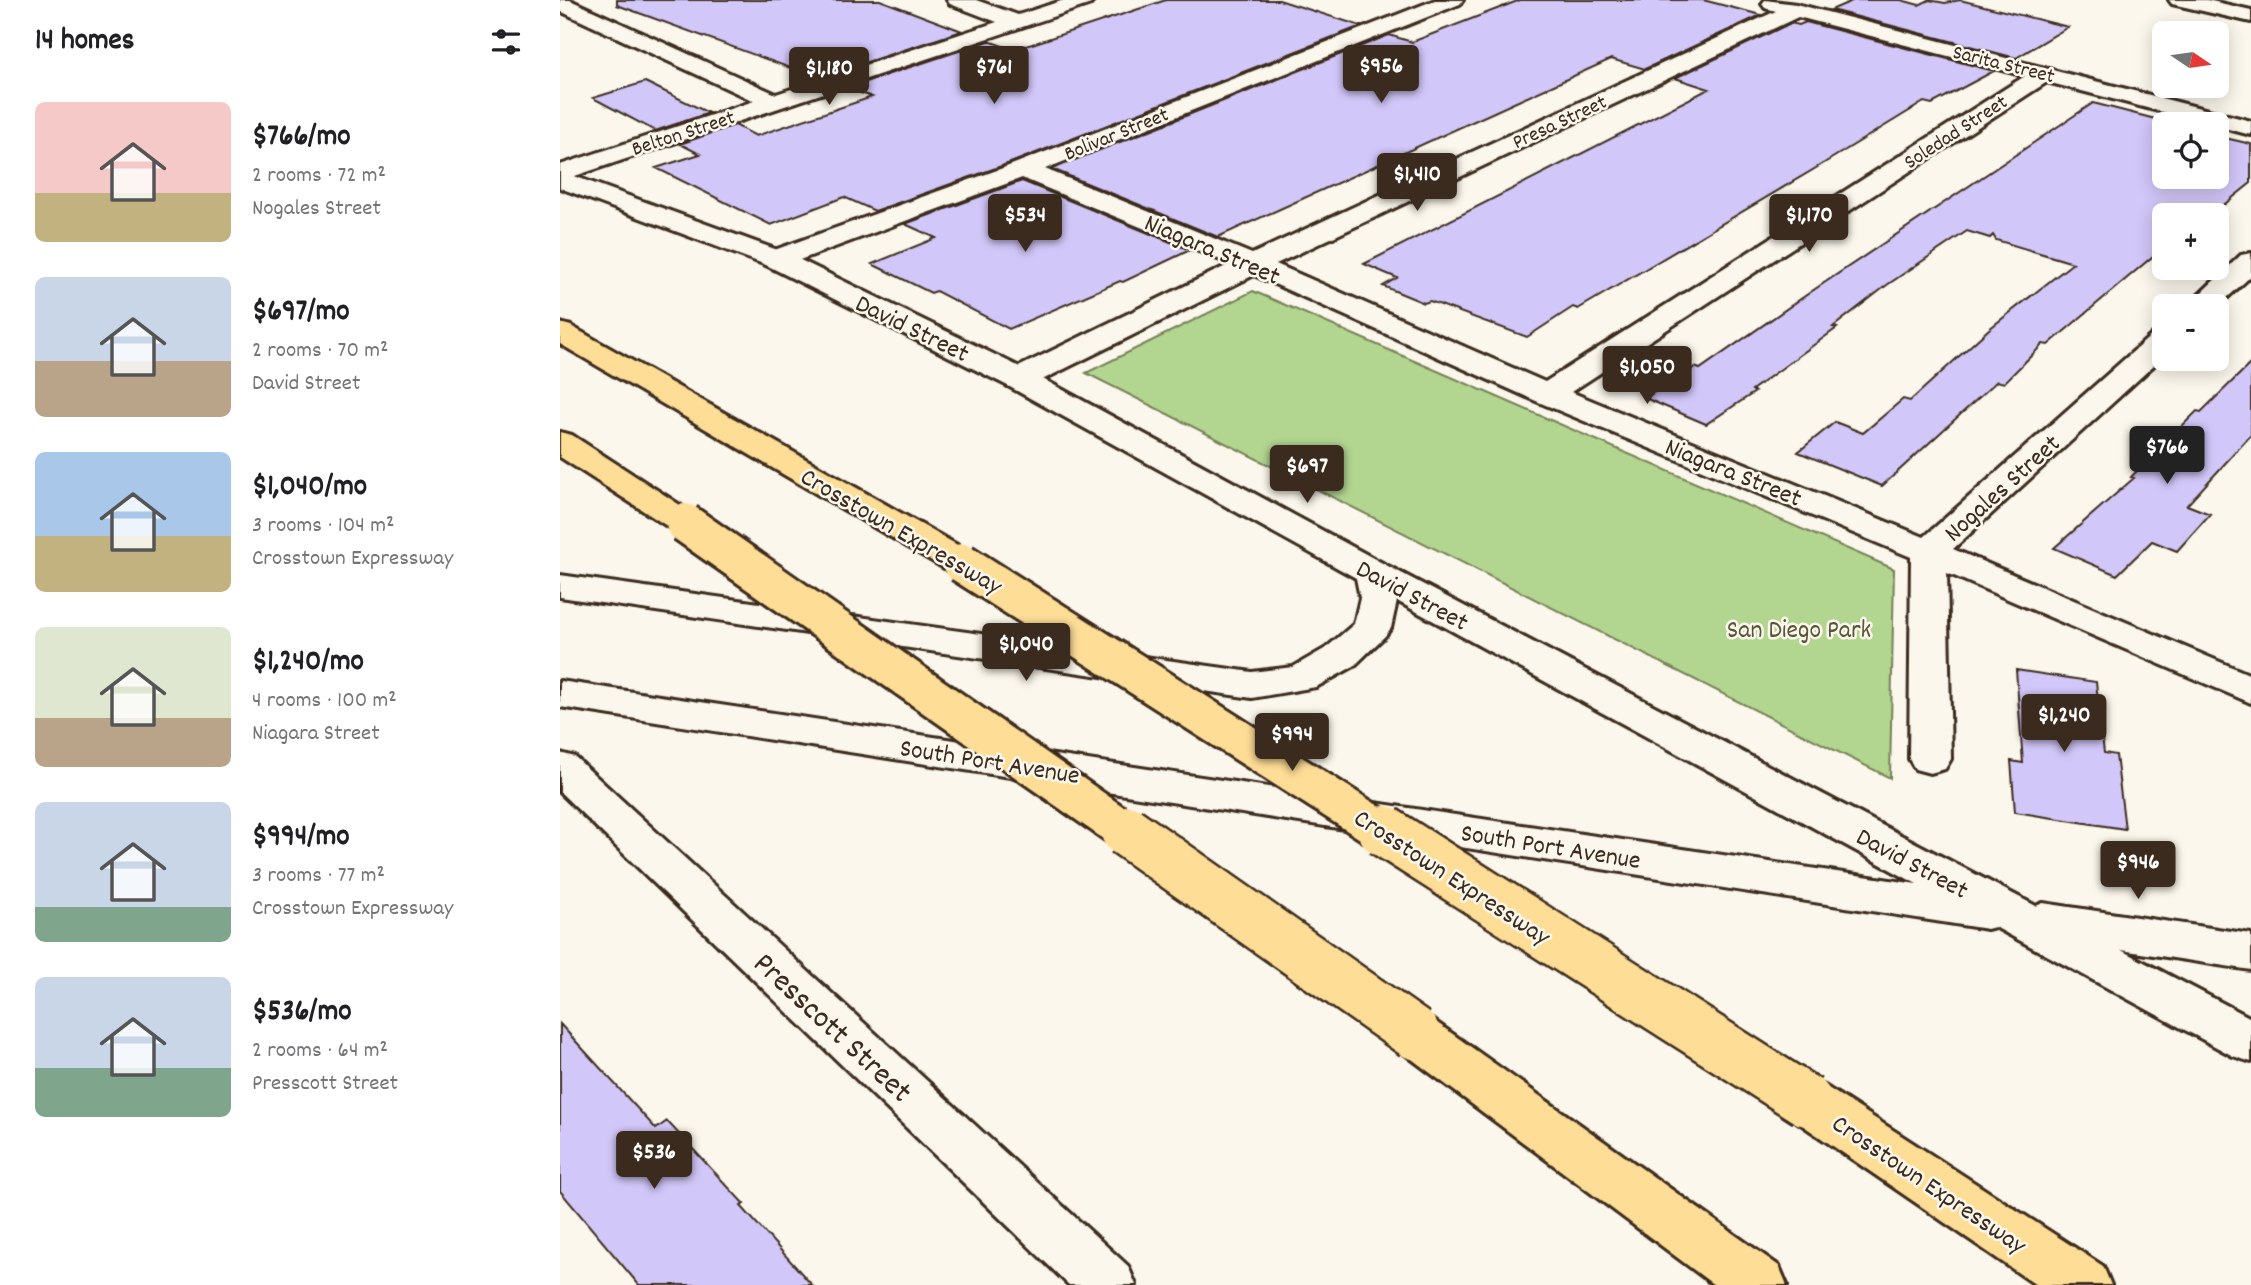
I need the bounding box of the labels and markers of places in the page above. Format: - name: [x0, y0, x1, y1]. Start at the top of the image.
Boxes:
- pin: $761: [953, 46, 1035, 106]
- pin: $956: [1340, 46, 1422, 105]
- pin: $1,180: [772, 48, 886, 107]
- pin: $1,410: [1360, 154, 1474, 213]
- pin: $534: [984, 194, 1066, 254]
- pin: $1,170: [1752, 194, 1866, 254]
- pin: $1,050: [1590, 346, 1704, 406]
- pin: $766: [2126, 426, 2208, 486]
- pin: $697: [1266, 446, 1348, 505]
- pin: $1,040: [969, 624, 1083, 683]
- pin: $1,240: [2007, 694, 2121, 754]
- pin: $994: [1251, 714, 1333, 773]
- pin: $946: [2097, 842, 2179, 901]
- pin: $536: [613, 1132, 695, 1191]

